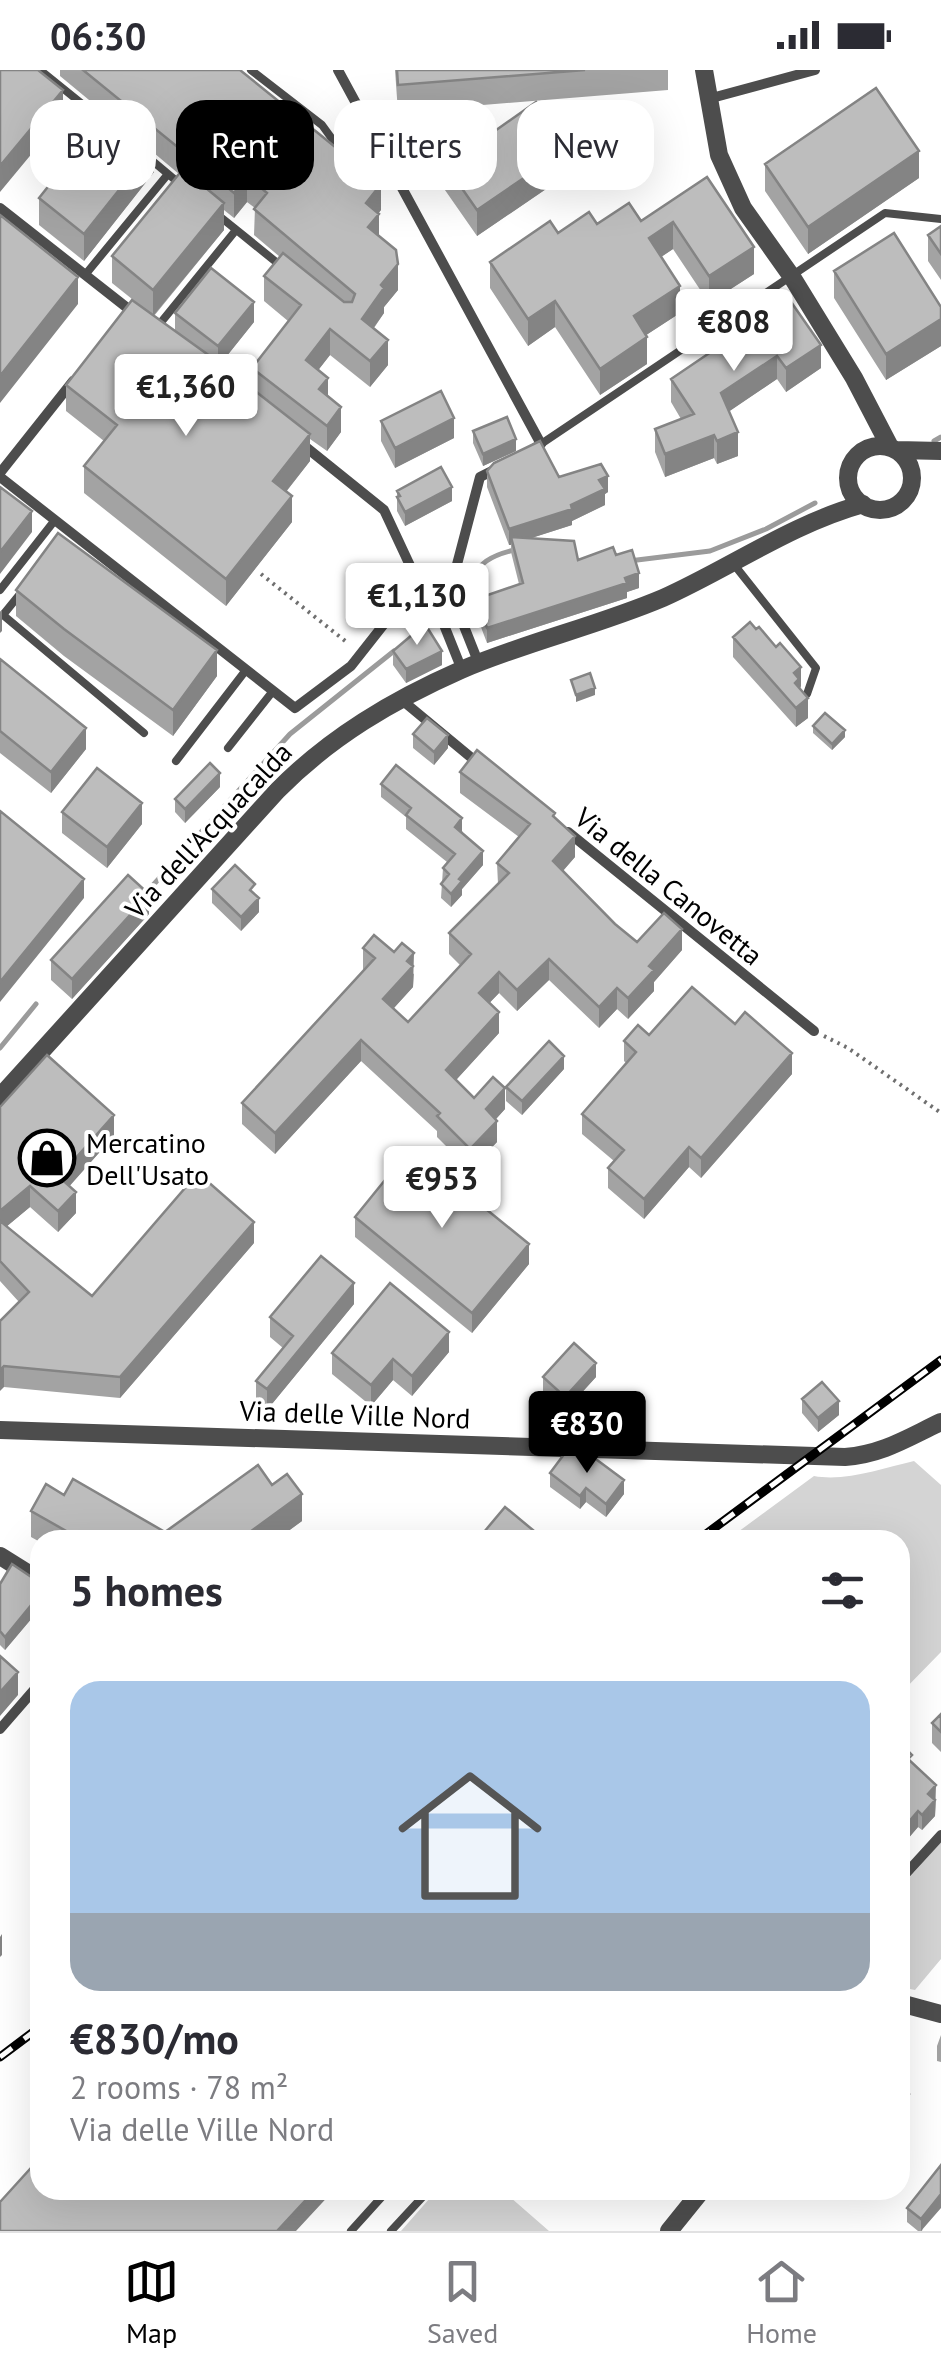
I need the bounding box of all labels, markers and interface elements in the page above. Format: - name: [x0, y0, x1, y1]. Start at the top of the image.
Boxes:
- text: 06:30: [50, 11, 146, 60]
- chip: Buy: [30, 100, 156, 190]
- chip: Rent: [176, 100, 314, 190]
- chip: Filters: [334, 100, 497, 190]
- chip: New: [517, 100, 654, 190]
- pin: €808: [675, 289, 793, 374]
- text: €808: [698, 300, 770, 342]
- pin: €1,360: [105, 354, 267, 439]
- text: €1,360: [137, 365, 235, 407]
- pin: €1,130: [336, 563, 498, 648]
- text: €1,130: [368, 574, 466, 616]
- street label: Via dell'Acquacalda: [116, 734, 300, 927]
- street label: Via della Canovetta: [567, 798, 771, 973]
- place label: Mercatino Dell'Usato: [86, 1124, 209, 1193]
- shop icon: Mercatino Dell'Usato: [17, 1128, 77, 1188]
- pin: €953: [383, 1146, 501, 1231]
- text: €953: [406, 1157, 478, 1199]
- street label: Via delle Ville Nord: [238, 1391, 471, 1437]
- pin: €830: [528, 1391, 646, 1476]
- text: €830: [551, 1402, 623, 1444]
- text: 5 homes: [70, 1563, 223, 1618]
- icon: filters: [815, 1563, 870, 1618]
- icon: home: [380, 1746, 560, 1926]
- text: €830/mo: [70, 2011, 239, 2066]
- text: 2 rooms · 78 m²: [70, 2066, 288, 2108]
- text: Via delle Ville Nord: [70, 2108, 334, 2150]
- tab: Map: [124, 2254, 179, 2351]
- tab: Saved: [427, 2254, 498, 2351]
- tab: Home: [746, 2254, 817, 2351]

